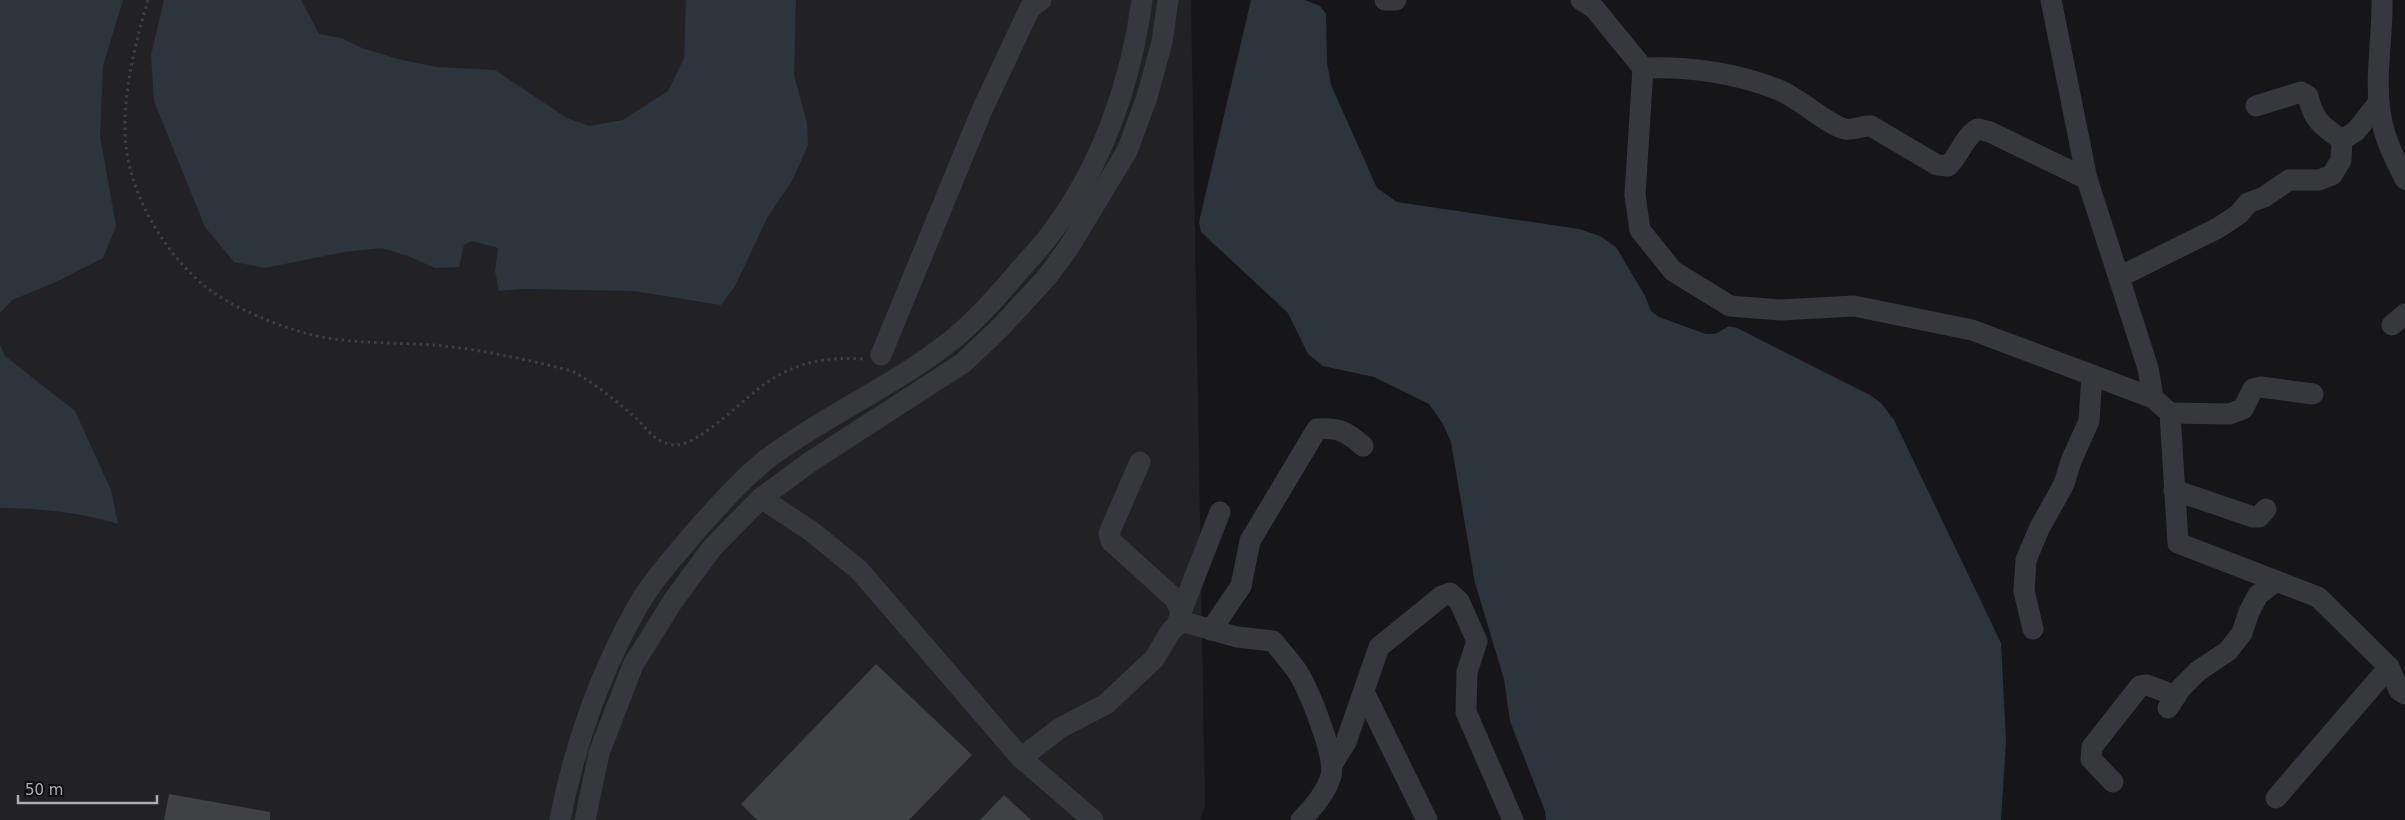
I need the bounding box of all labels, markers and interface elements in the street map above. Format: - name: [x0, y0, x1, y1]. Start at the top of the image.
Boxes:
- scale bar: [18, 772, 156, 804]
- text: 50 m: [25, 781, 63, 799]

